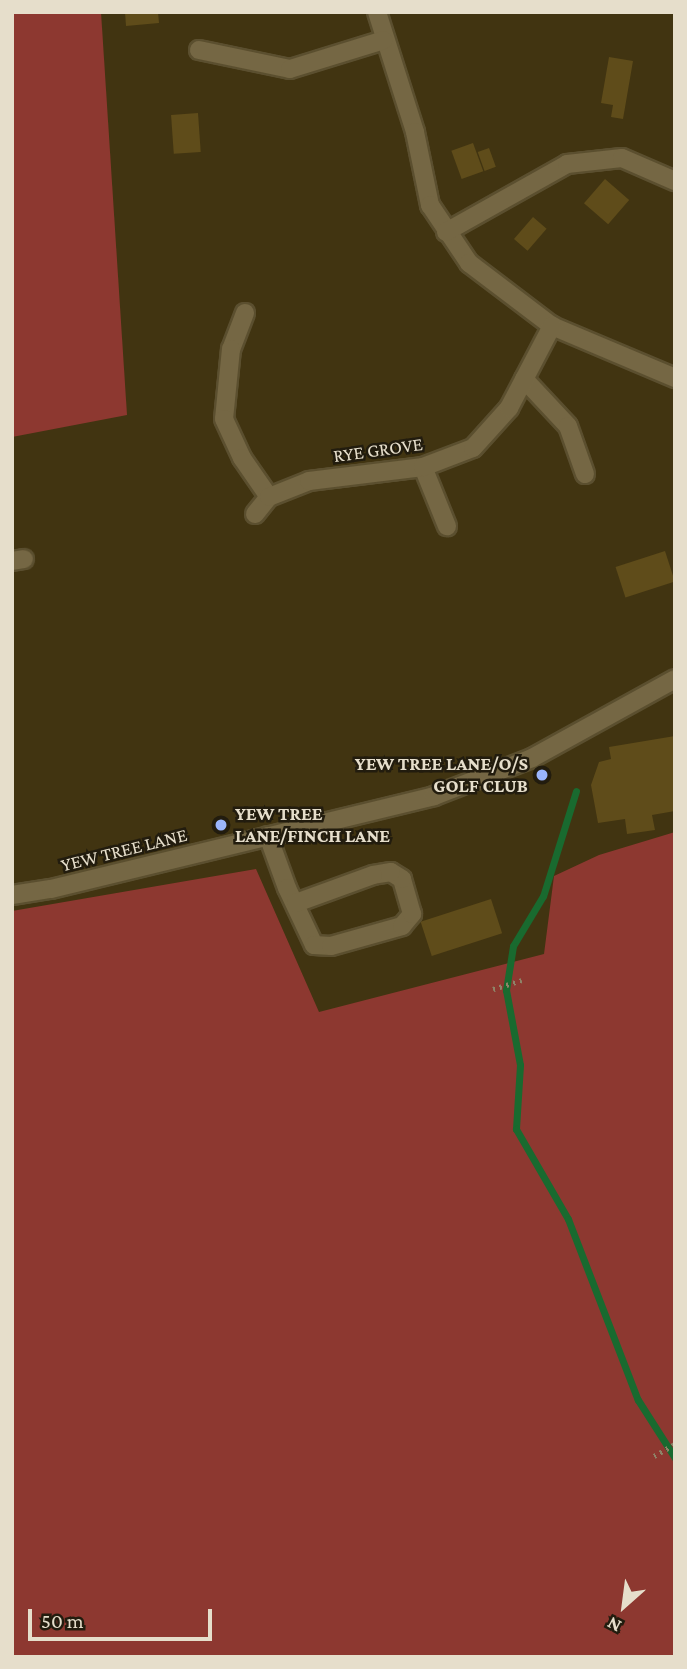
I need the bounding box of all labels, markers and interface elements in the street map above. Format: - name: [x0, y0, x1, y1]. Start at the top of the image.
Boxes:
- street label: RYE GROVE: [332, 432, 424, 468]
- place label: YEW TREE LANE/O/S GOLF CLUB: [355, 753, 528, 797]
- marker: YEW TREE LANE/O/S GOLF CLUB: [534, 767, 550, 783]
- place label: YEW TREE LANE/FINCH LANE: [235, 803, 390, 847]
- marker: YEW TREE LANE/FINCH LANE: [213, 817, 229, 833]
- street label: YEW TREE LANE: [59, 823, 189, 877]
- north arrow: [589, 1571, 659, 1641]
- scale bar: [32, 1596, 215, 1640]
- text: 50 m: [41, 1609, 84, 1633]
- text: N: [603, 1613, 625, 1637]

